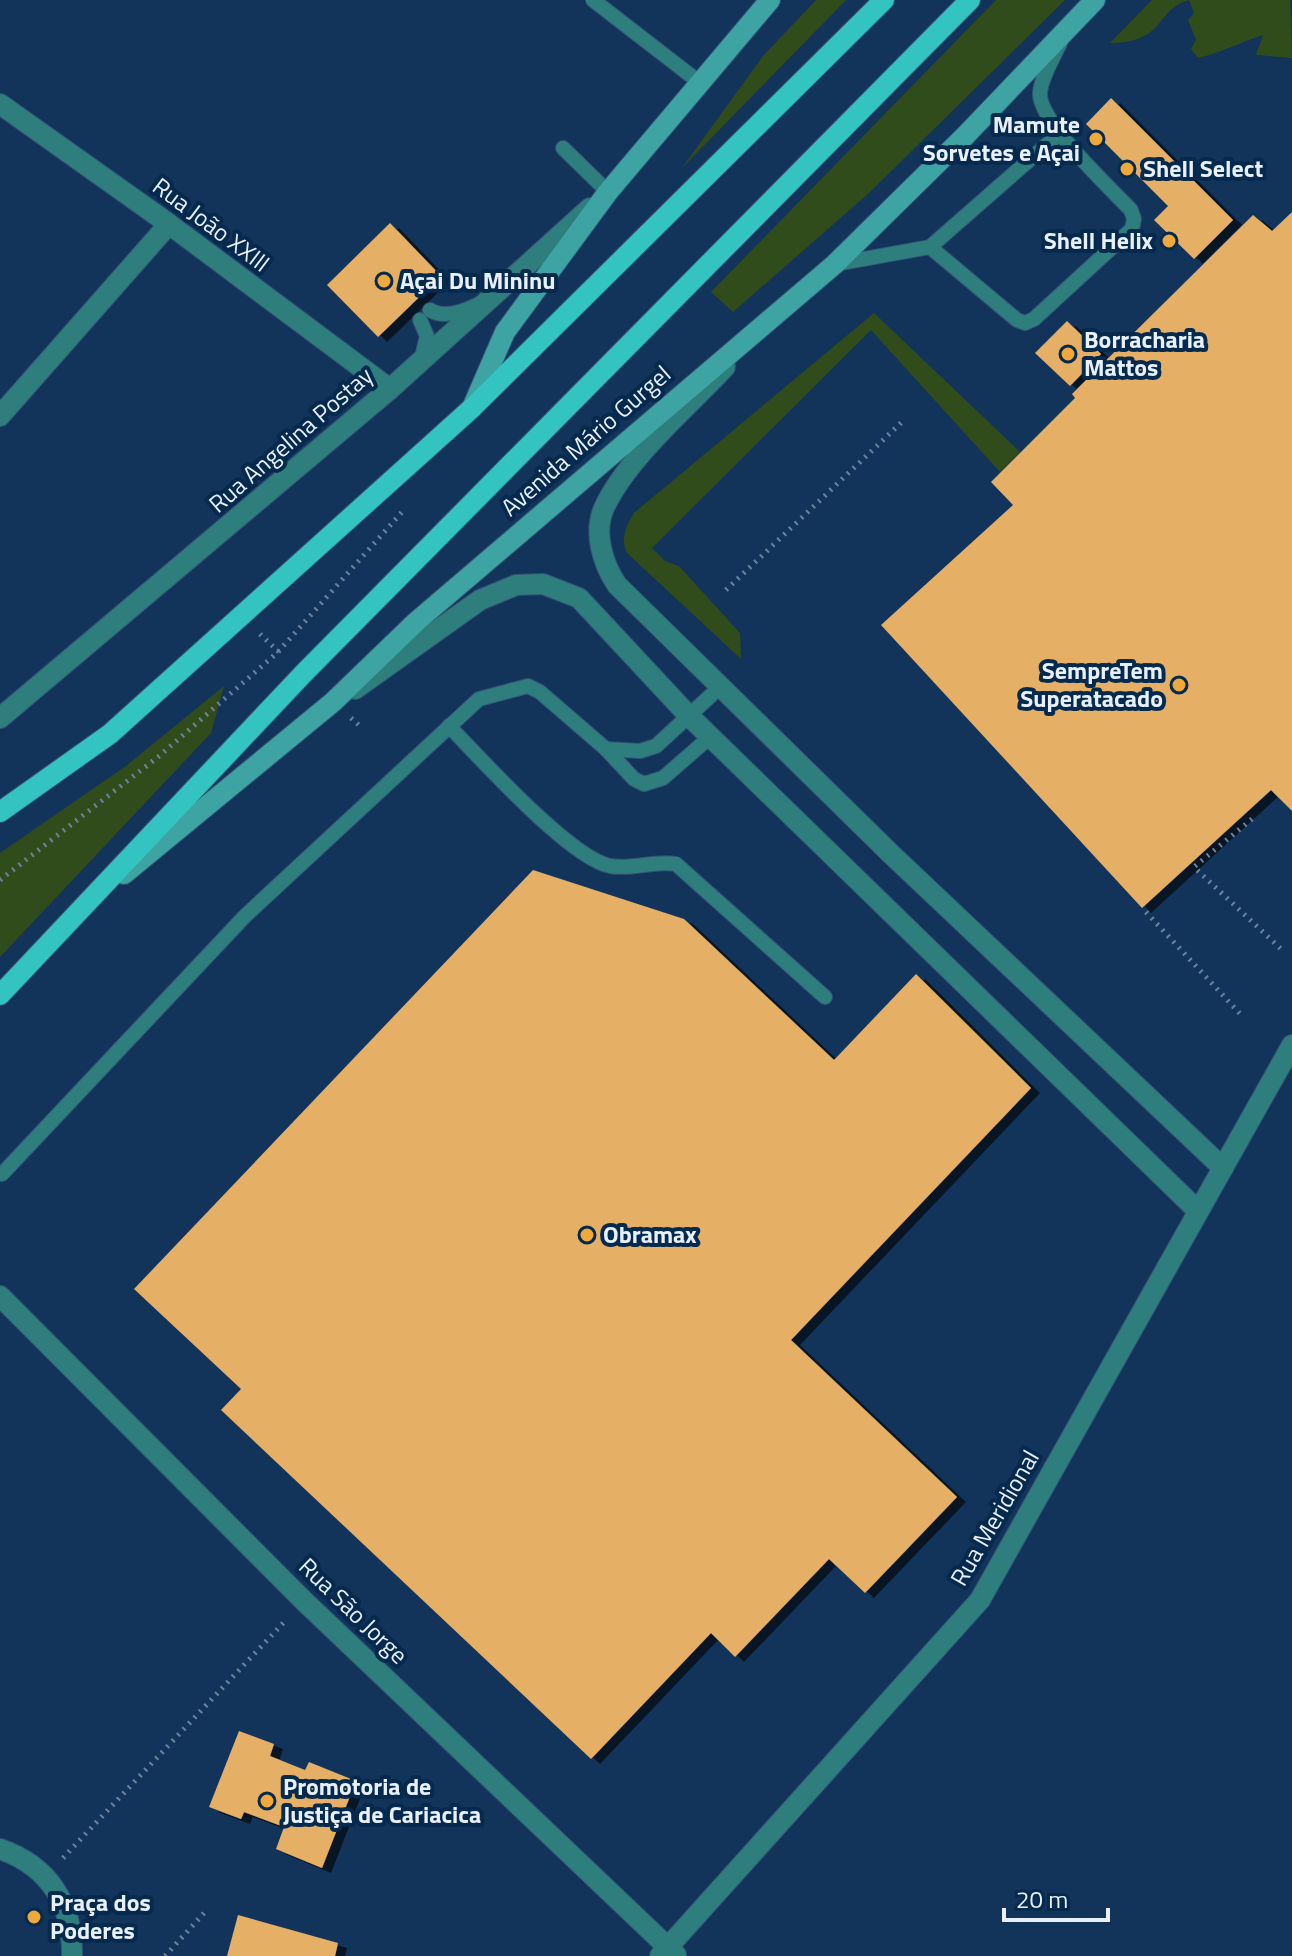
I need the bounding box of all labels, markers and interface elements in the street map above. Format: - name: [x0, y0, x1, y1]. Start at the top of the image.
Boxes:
- place label: Mamute Sorvetes e Açai: [923, 106, 1080, 170]
- marker: Mamute Sorvetes e Açai: [1087, 130, 1105, 148]
- place label: Shell Select: [1143, 150, 1264, 186]
- marker: Shell Select: [1118, 160, 1136, 178]
- street label: Rua João XXIII: [145, 168, 278, 280]
- place label: Shell Helix: [1044, 222, 1154, 258]
- marker: Shell Helix: [1160, 232, 1178, 250]
- place label: Açai Du Mininu: [400, 262, 555, 298]
- marker: Açai Du Mininu: [375, 272, 393, 290]
- place label: Borracharia Mattos: [1084, 321, 1205, 385]
- marker: Borracharia Mattos: [1059, 345, 1077, 363]
- street label: Avenida Mário Gurgel: [492, 356, 678, 524]
- street label: Rua Angelina Postay: [200, 357, 381, 521]
- place label: SempreTem Superatacado: [1020, 652, 1163, 716]
- marker: SempreTem Superatacado: [1170, 676, 1188, 694]
- place label: Obramax: [603, 1216, 697, 1252]
- marker: Obramax: [578, 1226, 596, 1244]
- street label: Rua Meridional: [941, 1443, 1048, 1592]
- street label: Rua São Jorge: [291, 1549, 416, 1672]
- place label: Promotoria de Justiça de Cariacica: [283, 1768, 481, 1832]
- marker: Promotoria de Justiça de Cariacica: [258, 1792, 276, 1810]
- scale bar: [1004, 1872, 1108, 1922]
- text: 20 m: [1016, 1881, 1068, 1917]
- place label: Praça dos Poderes: [50, 1884, 151, 1948]
- marker: Praça dos Poderes: [25, 1908, 43, 1926]

